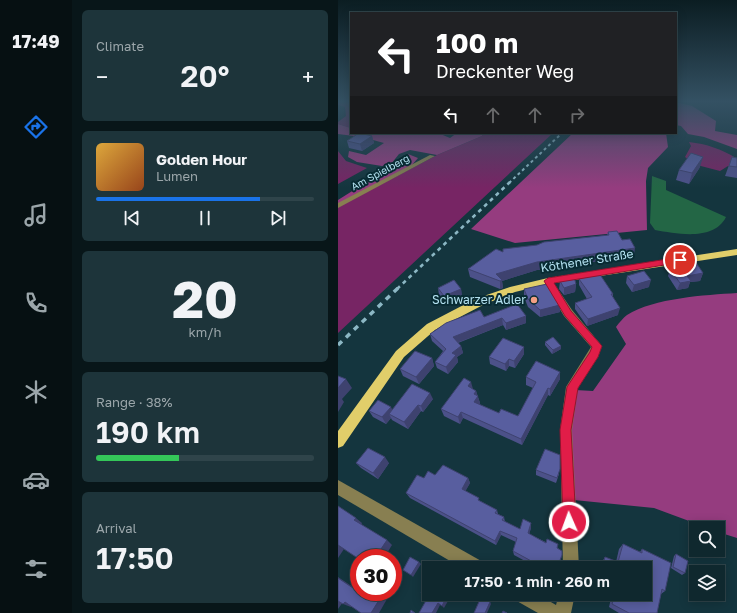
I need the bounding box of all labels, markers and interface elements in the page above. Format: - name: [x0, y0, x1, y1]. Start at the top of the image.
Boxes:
- text: 100 m: [436, 26, 518, 59]
- icon: left: [370, 28, 422, 80]
- text: 17:49: [12, 30, 60, 52]
- text: Climate: [96, 38, 144, 54]
- text: 20°: [181, 58, 229, 94]
- text: Dreckenter Weg: [436, 60, 574, 82]
- text: −: [96, 63, 108, 90]
- text: +: [302, 63, 314, 90]
- icon: left: [440, 104, 462, 126]
- icon: ahead: [482, 104, 504, 126]
- icon: ahead: [524, 104, 546, 126]
- icon: right: [566, 104, 588, 126]
- icon: directions: [22, 113, 50, 141]
- text: Golden Hour: [156, 150, 247, 168]
- street label: Am Spielberg: [349, 152, 411, 192]
- text: Lumen: [156, 168, 198, 184]
- icon: music: [22, 201, 50, 229]
- icon: previous: [121, 207, 143, 229]
- icon: pause: [194, 207, 216, 229]
- icon: next: [267, 207, 289, 229]
- pin: [663, 243, 697, 277]
- street label: Köthener Straße: [539, 246, 635, 275]
- icon: arrive: [669, 249, 691, 271]
- text: 20: [172, 267, 238, 329]
- icon: phone: [22, 289, 50, 317]
- place label: Schwarzer Adler: [432, 292, 526, 307]
- marker: Schwarzer Adler: [529, 295, 539, 305]
- text: km/h: [188, 324, 222, 340]
- icon: climate: [22, 378, 50, 406]
- text: Range · 38%: [96, 394, 172, 410]
- text: 190 km: [96, 414, 200, 450]
- icon: car: [22, 466, 50, 494]
- position arrow: [548, 501, 590, 543]
- text: Arrival: [96, 520, 137, 536]
- map controls: [689, 521, 725, 601]
- button: search: [689, 521, 725, 557]
- text: 17:50: [96, 540, 174, 576]
- speed limit sign: 30: [350, 549, 402, 601]
- icon: filters: [22, 555, 50, 583]
- button: layers: [689, 565, 725, 601]
- text: 17:50 · 1 min · 260 m: [464, 572, 610, 590]

